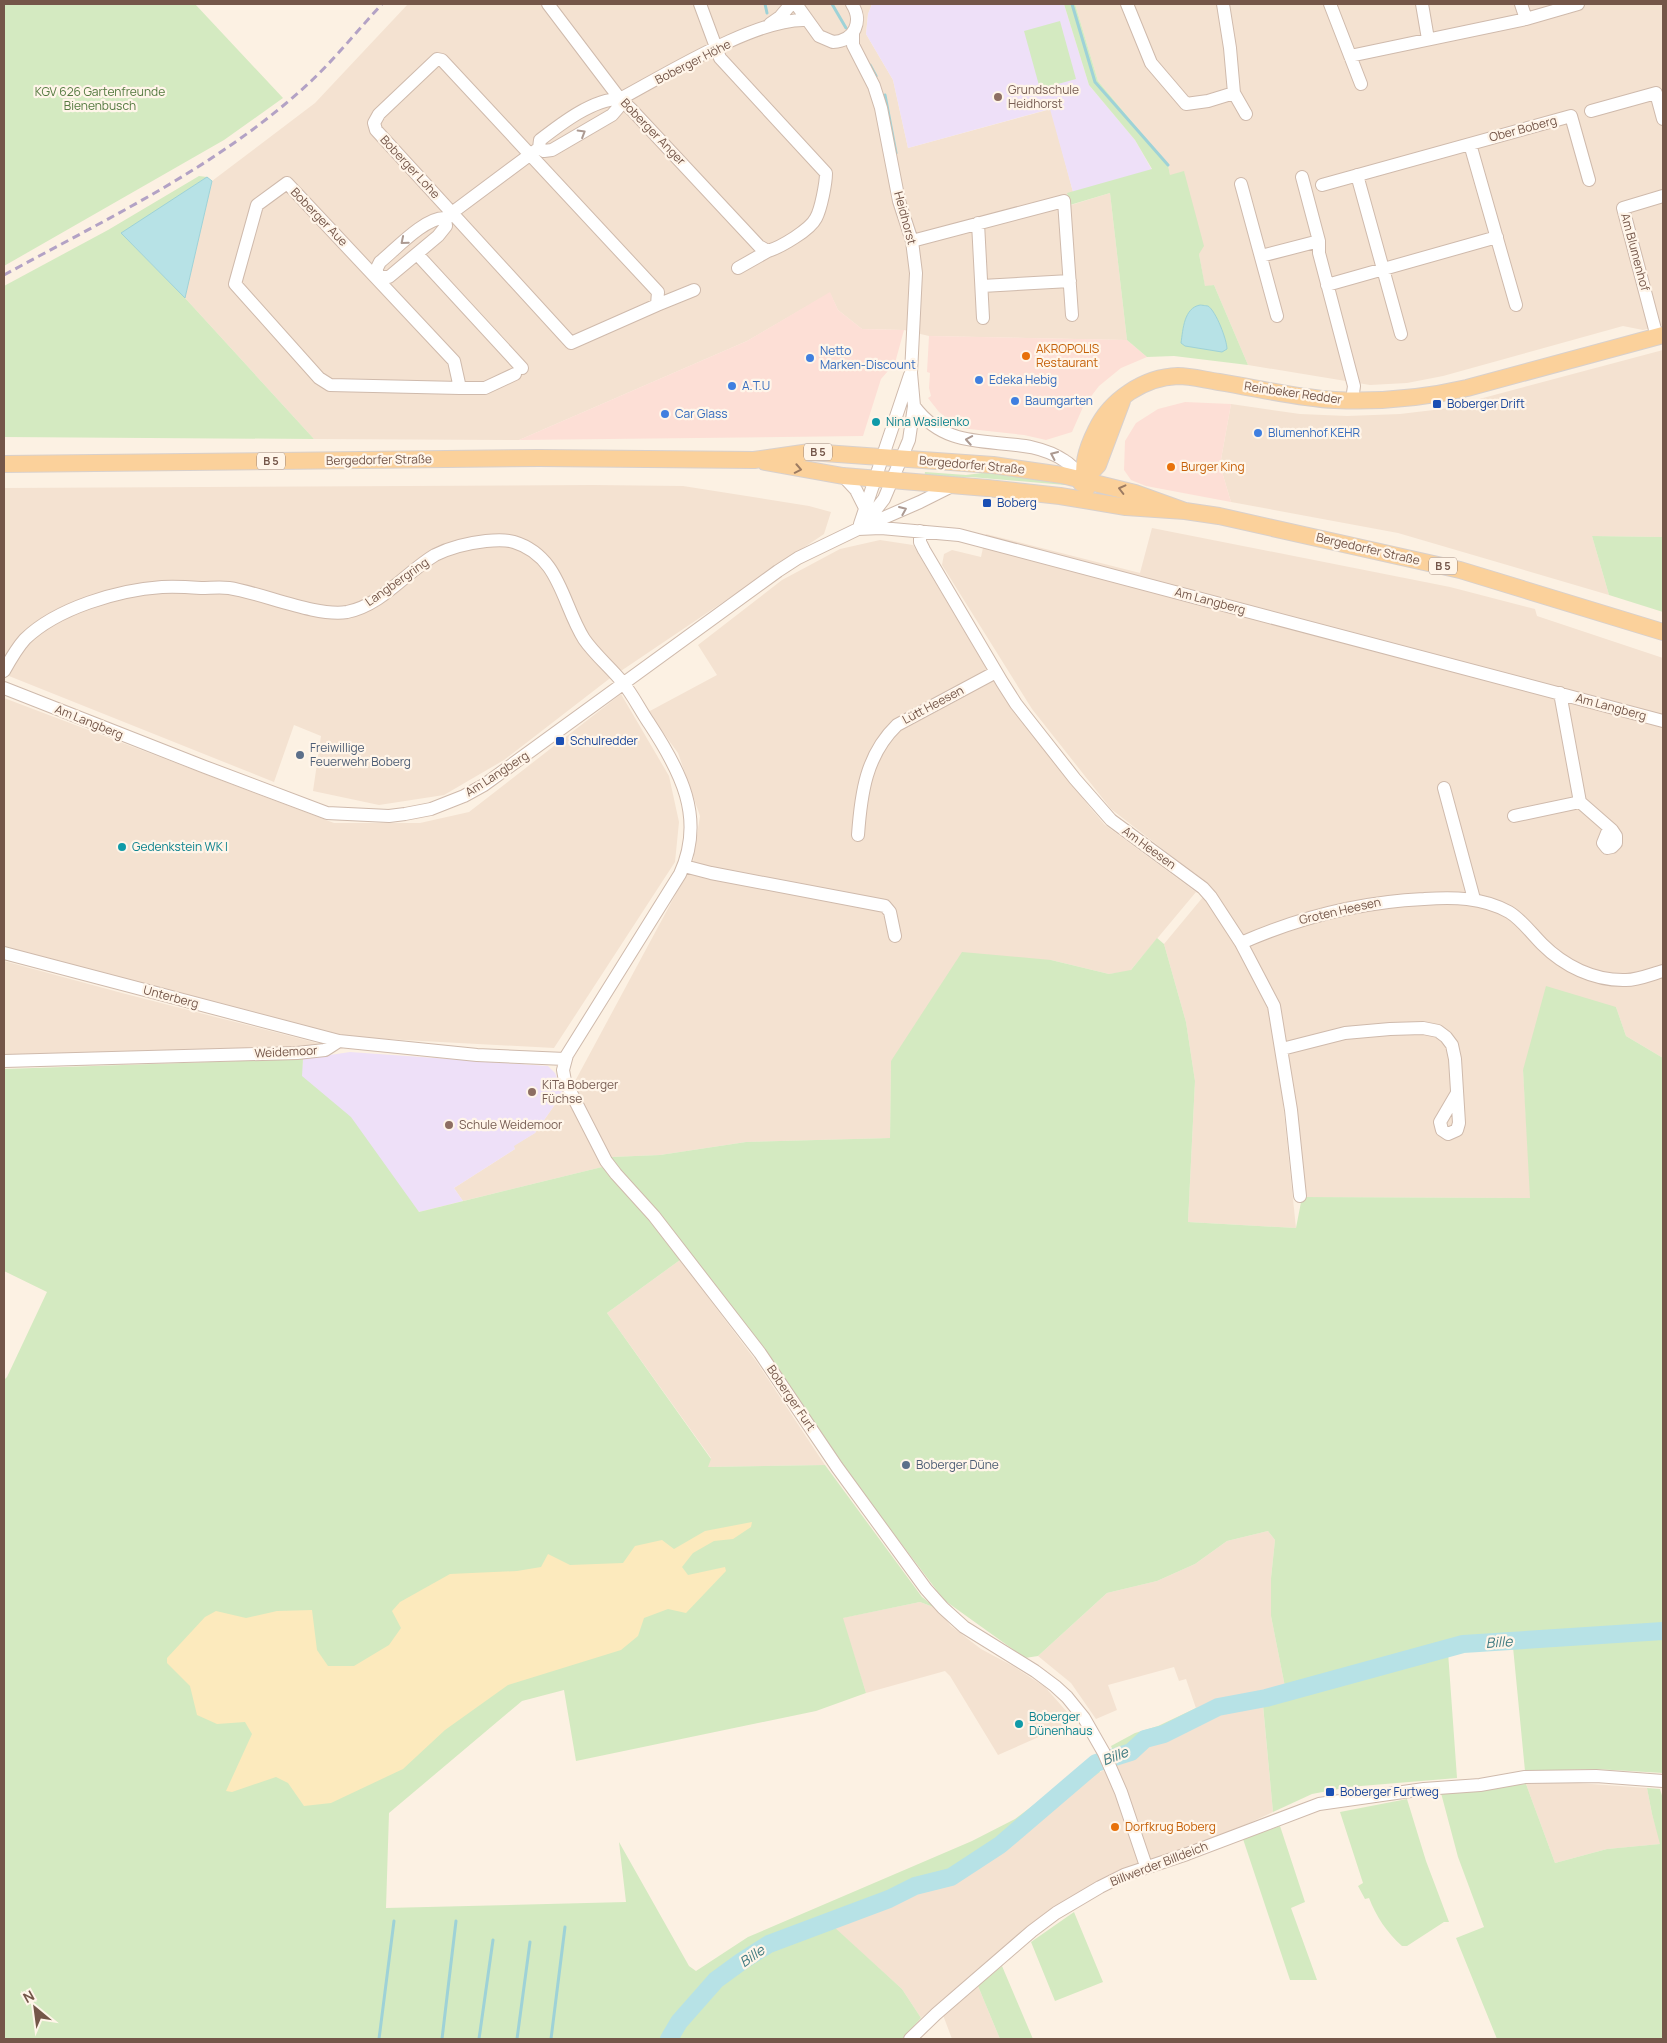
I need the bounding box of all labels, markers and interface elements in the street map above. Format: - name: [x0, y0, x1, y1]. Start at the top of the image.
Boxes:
- street label: Boberger Höhe: [652, 35, 734, 88]
- place label: Grundschule Heidhorst: [1008, 81, 1079, 112]
- park label: KGV 626 Gartenfreunde Bienenbusch: [35, 83, 165, 114]
- marker: Grundschule Heidhorst: [992, 91, 1004, 103]
- street label: Boberger Anger: [617, 95, 690, 169]
- street label: Ober Boberg: [1487, 111, 1559, 146]
- one-way arrow: [576, 129, 585, 139]
- street label: Boberger Lohe: [377, 131, 444, 202]
- street label: Boberger Aue: [287, 184, 352, 250]
- street label: Heidhorst: [890, 189, 921, 247]
- street label: Am Blumenhof: [1617, 211, 1654, 293]
- one-way arrow: [401, 236, 410, 245]
- place label: AKROPOLIS Restaurant: [1036, 340, 1099, 371]
- place label: Netto Marken-Discount: [820, 342, 916, 373]
- marker: AKROPOLIS Restaurant: [1020, 350, 1032, 362]
- marker: Netto Marken-Discount: [804, 352, 816, 364]
- place label: Edeka Hebig: [989, 371, 1057, 388]
- marker: Edeka Hebig: [973, 374, 985, 386]
- place label: A.T.U: [742, 377, 770, 394]
- street label: Reinbeker Redder: [1243, 377, 1344, 408]
- marker: A.T.U: [726, 380, 738, 392]
- place label: Baumgarten: [1025, 392, 1093, 409]
- marker: Baumgarten: [1009, 395, 1021, 407]
- place label: Boberger Drift: [1447, 395, 1525, 412]
- marker: Boberger Drift: [1431, 398, 1443, 410]
- place label: Car Glass: [675, 405, 728, 422]
- marker: Car Glass: [659, 408, 671, 420]
- place label: Nina Wasilenko: [886, 413, 969, 430]
- marker: Nina Wasilenko: [870, 416, 882, 428]
- place label: Blumenhof KEHR: [1268, 424, 1360, 441]
- marker: Blumenhof KEHR: [1252, 427, 1264, 439]
- one-way arrow: [965, 436, 973, 446]
- road number: B 5: [804, 444, 832, 461]
- street label: Bergedorfer Straße: [326, 450, 432, 469]
- street label: Bergedorfer Straße: [918, 451, 1026, 478]
- one-way arrow: [1050, 451, 1059, 462]
- road number: B 5: [257, 452, 285, 470]
- place label: Burger King: [1181, 458, 1245, 475]
- marker: Burger King: [1165, 461, 1177, 473]
- one-way arrow: [794, 463, 803, 474]
- one-way arrow: [1119, 485, 1127, 495]
- place label: Boberg: [997, 494, 1037, 511]
- marker: Boberg: [981, 497, 993, 509]
- one-way arrow: [898, 506, 907, 516]
- street label: Bergedorfer Straße: [1315, 528, 1422, 569]
- street label: Langbergring: [362, 553, 432, 610]
- road number: B 5: [1429, 558, 1457, 574]
- street label: Am Langberg: [1173, 583, 1247, 618]
- street label: Lütt Heesen: [899, 681, 966, 728]
- street label: Am Langberg: [1574, 689, 1648, 724]
- street label: Am Langberg: [52, 700, 126, 743]
- place label: Schulredder: [570, 732, 639, 749]
- marker: Schulredder: [554, 735, 566, 747]
- place label: Freiwillige Feuerwehr Boberg: [310, 739, 411, 770]
- street label: Am Langberg: [462, 747, 532, 800]
- marker: Freiwillige Feuerwehr Boberg: [294, 749, 306, 761]
- street label: Am Heesen: [1119, 822, 1180, 873]
- place label: Gedenkstein WK I: [132, 838, 228, 855]
- marker: Gedenkstein WK I: [116, 841, 128, 853]
- street label: Groten Heesen: [1297, 893, 1382, 928]
- street label: Unterberg: [142, 981, 201, 1012]
- street label: Weidemoor: [254, 1041, 319, 1062]
- place label: KiTa Boberger Füchse: [542, 1076, 619, 1107]
- marker: KiTa Boberger Füchse: [526, 1086, 538, 1098]
- place label: Schule Weidemoor: [459, 1116, 563, 1133]
- marker: Schule Weidemoor: [443, 1119, 455, 1131]
- street label: Boberger Furt: [763, 1362, 820, 1434]
- place label: Boberger Düne: [916, 1456, 999, 1473]
- marker: Boberger Düne: [900, 1459, 912, 1471]
- water label: Bille: [1485, 1631, 1514, 1652]
- place label: Boberger Dünenhaus: [1029, 1708, 1092, 1739]
- marker: Boberger Dünenhaus: [1013, 1718, 1025, 1730]
- water label: Bille: [1099, 1742, 1131, 1769]
- place label: Boberger Furtweg: [1340, 1783, 1439, 1800]
- marker: Boberger Furtweg: [1324, 1786, 1336, 1798]
- place label: Dorfkrug Boberg: [1125, 1818, 1216, 1835]
- marker: Dorfkrug Boberg: [1109, 1821, 1121, 1833]
- street label: Billwerder Billdeich: [1108, 1837, 1210, 1890]
- water label: Bille: [735, 1940, 769, 1971]
- north arrow: [10, 1983, 60, 2033]
- text: N: [19, 1985, 37, 2007]

